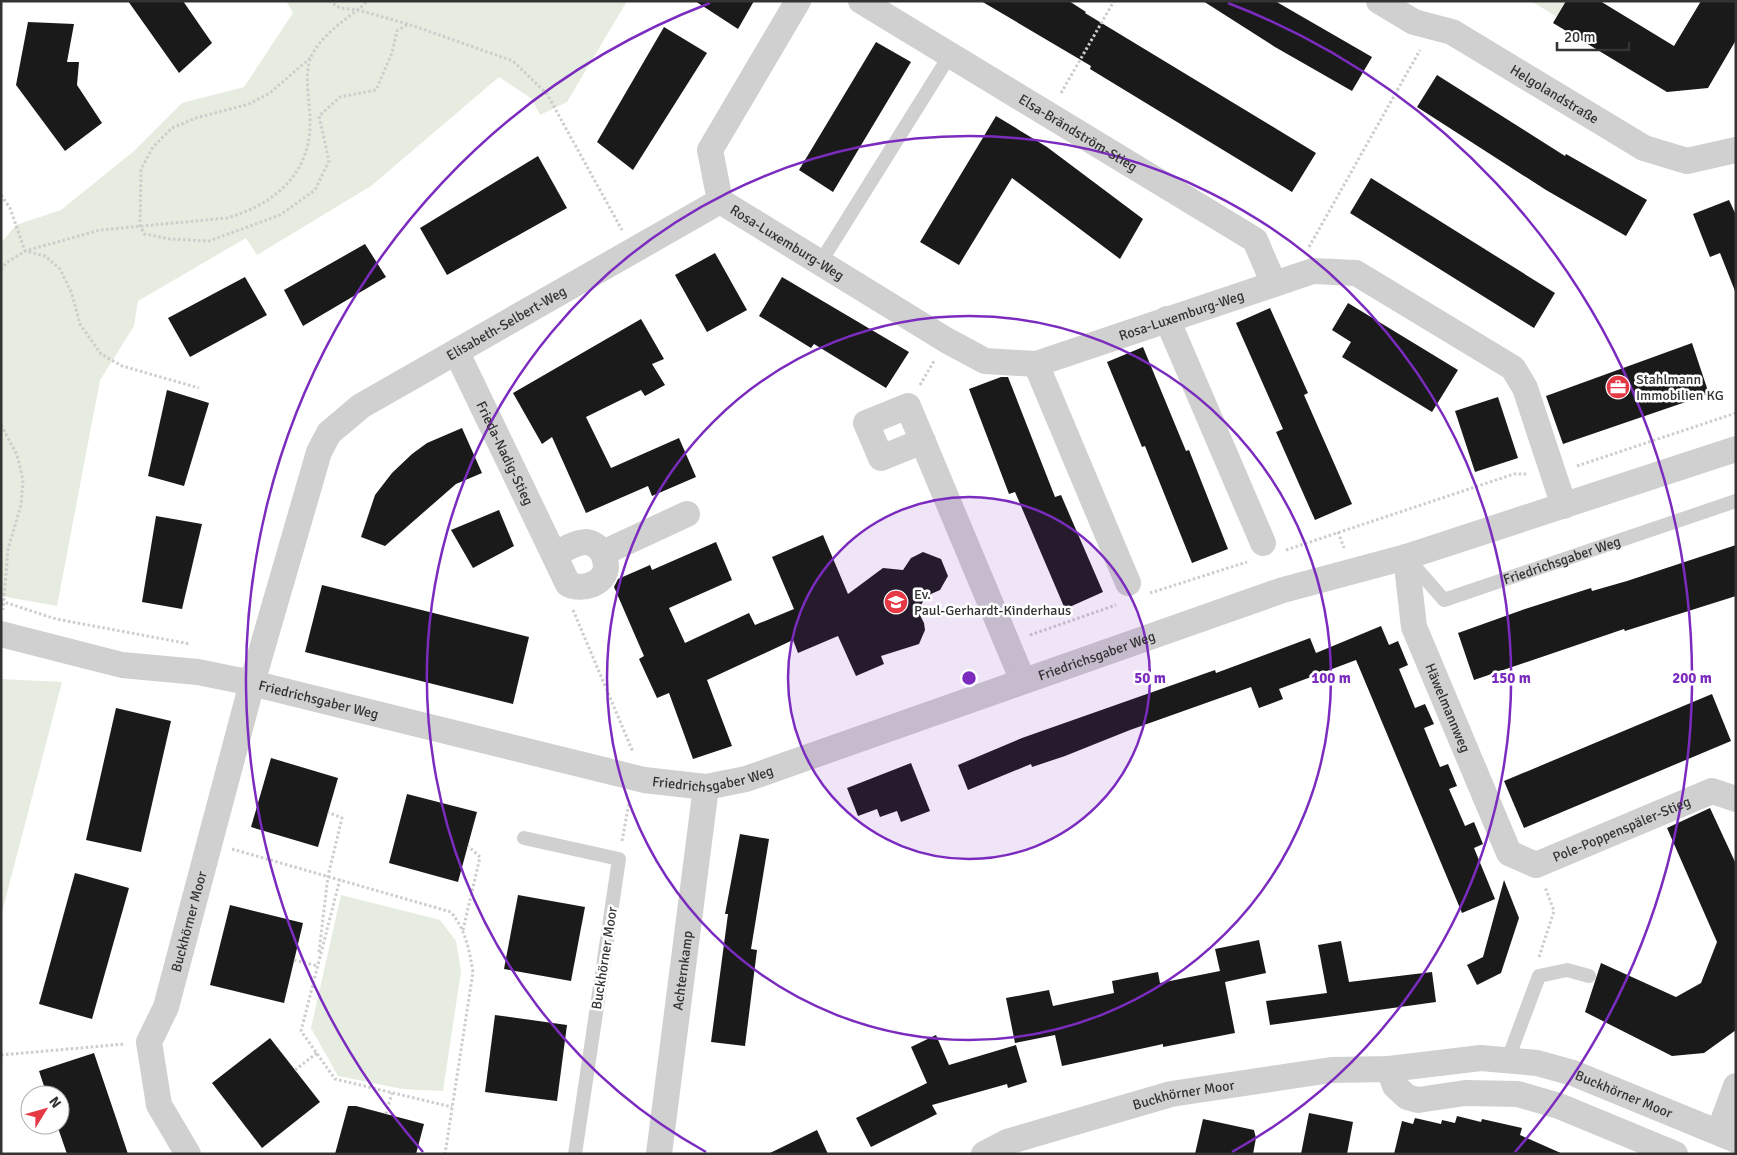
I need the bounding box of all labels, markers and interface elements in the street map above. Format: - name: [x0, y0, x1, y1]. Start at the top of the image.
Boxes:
- scale bar: [1557, 20, 1630, 52]
- text: 20 m: [1564, 28, 1595, 46]
- street label: Helgolandstraße: [1507, 61, 1602, 128]
- street label: Elsa-Brändström-Stieg: [1015, 91, 1140, 176]
- street label: Rosa-Luxemburg-Weg: [727, 201, 847, 284]
- street label: Elisabeth-Selbert-Weg: [444, 283, 569, 364]
- street label: Rosa-Luxemburg-Weg: [1117, 287, 1246, 345]
- place label: Stahlmann Immobilien KG: [1636, 371, 1724, 404]
- office icon: Stahlmann Immobilien KG: [1605, 374, 1631, 400]
- street label: Frieda-Nadig-Stieg: [472, 398, 537, 508]
- street label: Friedrichsgaber Weg: [1501, 533, 1623, 588]
- place label: Ev. Paul-Gerhardt-Kinderhaus: [914, 586, 1071, 619]
- school or university icon: Ev. Paul-Gerhardt-Kinderhaus: [883, 589, 909, 615]
- street label: Friedrichsgaber Weg: [1036, 628, 1158, 685]
- street label: Häwelmannweg: [1421, 661, 1474, 755]
- centre of rings: [960, 669, 978, 687]
- text: 50 m: [1134, 669, 1166, 687]
- text: 100 m: [1311, 669, 1351, 687]
- text: 150 m: [1491, 669, 1531, 687]
- text: 200 m: [1672, 669, 1712, 687]
- street label: Friedrichsgaber Weg: [257, 677, 380, 723]
- street label: Friedrichsgaber Weg: [651, 762, 776, 796]
- street label: Pole-Poppenspäler-Stieg: [1550, 793, 1693, 866]
- street label: Buckhörner Moor: [168, 869, 211, 974]
- street label: Buckhörner Moor: [588, 905, 621, 1011]
- street label: Achternkamp: [669, 930, 697, 1011]
- street label: Buckhörner Moor: [1573, 1067, 1676, 1122]
- street label: Buckhörner Moor: [1131, 1076, 1237, 1114]
- north arrow: [20, 1085, 70, 1135]
- text: N: [45, 1093, 65, 1111]

